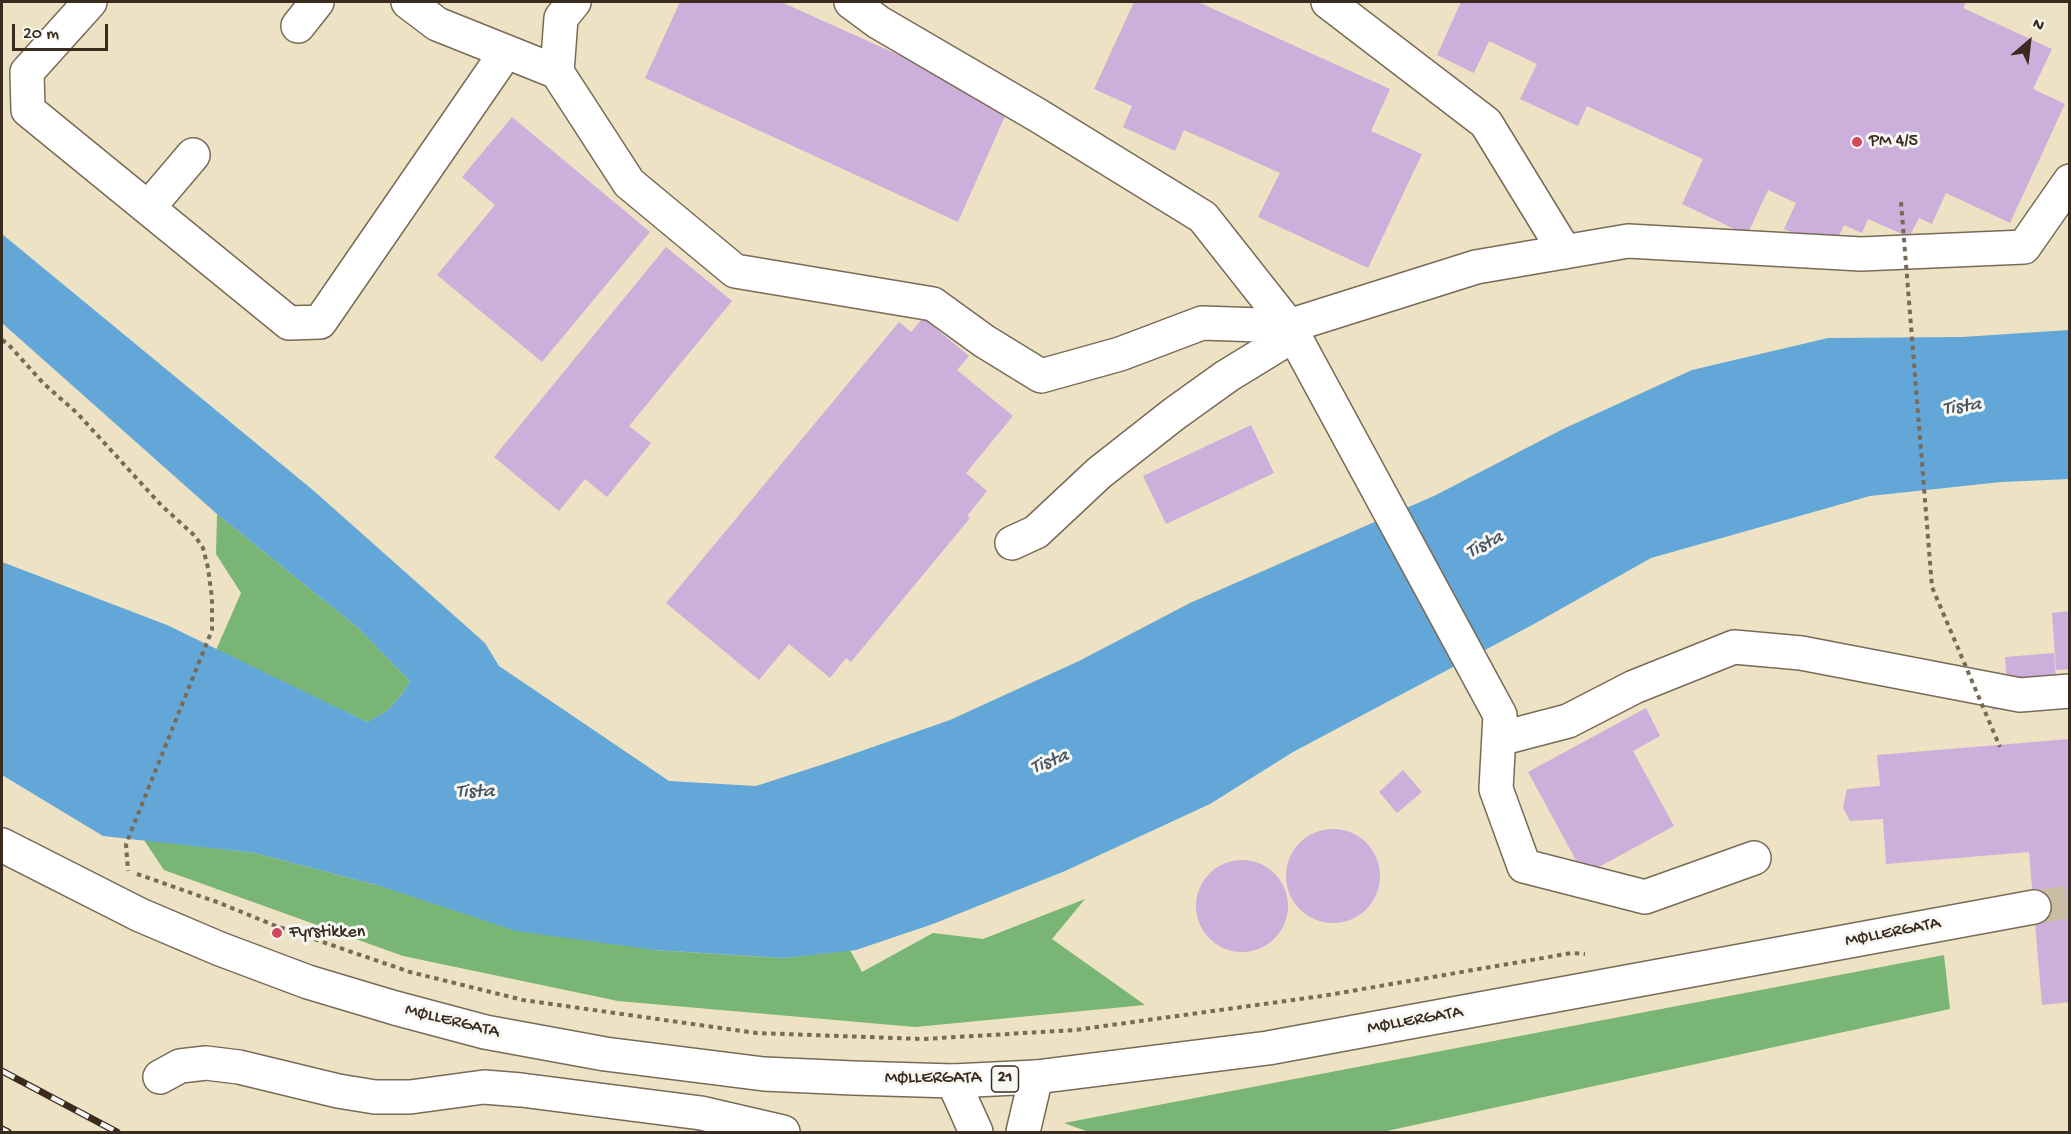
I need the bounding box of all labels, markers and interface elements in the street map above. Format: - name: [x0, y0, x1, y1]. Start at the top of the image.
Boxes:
- scale bar: [15, 12, 111, 50]
- north arrow: [1999, 12, 2059, 72]
- text: N: [2029, 15, 2047, 37]
- text: 20 m: [23, 24, 59, 45]
- place label: PM 4/5: [1869, 131, 1918, 153]
- marker: PM 4/5: [1850, 135, 1864, 149]
- water label: Tista: [1941, 394, 1983, 422]
- water label: Tista: [1462, 527, 1508, 565]
- water label: Tista: [1028, 745, 1072, 781]
- water label: Tista: [456, 781, 494, 805]
- street label: MØLLERGATA: [1843, 913, 1943, 953]
- place label: Fyrstikken: [289, 922, 365, 944]
- marker: Fyrstikken: [270, 926, 284, 940]
- street label: MØLLERGATA: [402, 1000, 502, 1044]
- street label: MØLLERGATA: [1366, 1002, 1464, 1040]
- road number: 21: [992, 1066, 1018, 1092]
- street label: MØLLERGATA: [885, 1068, 981, 1090]

